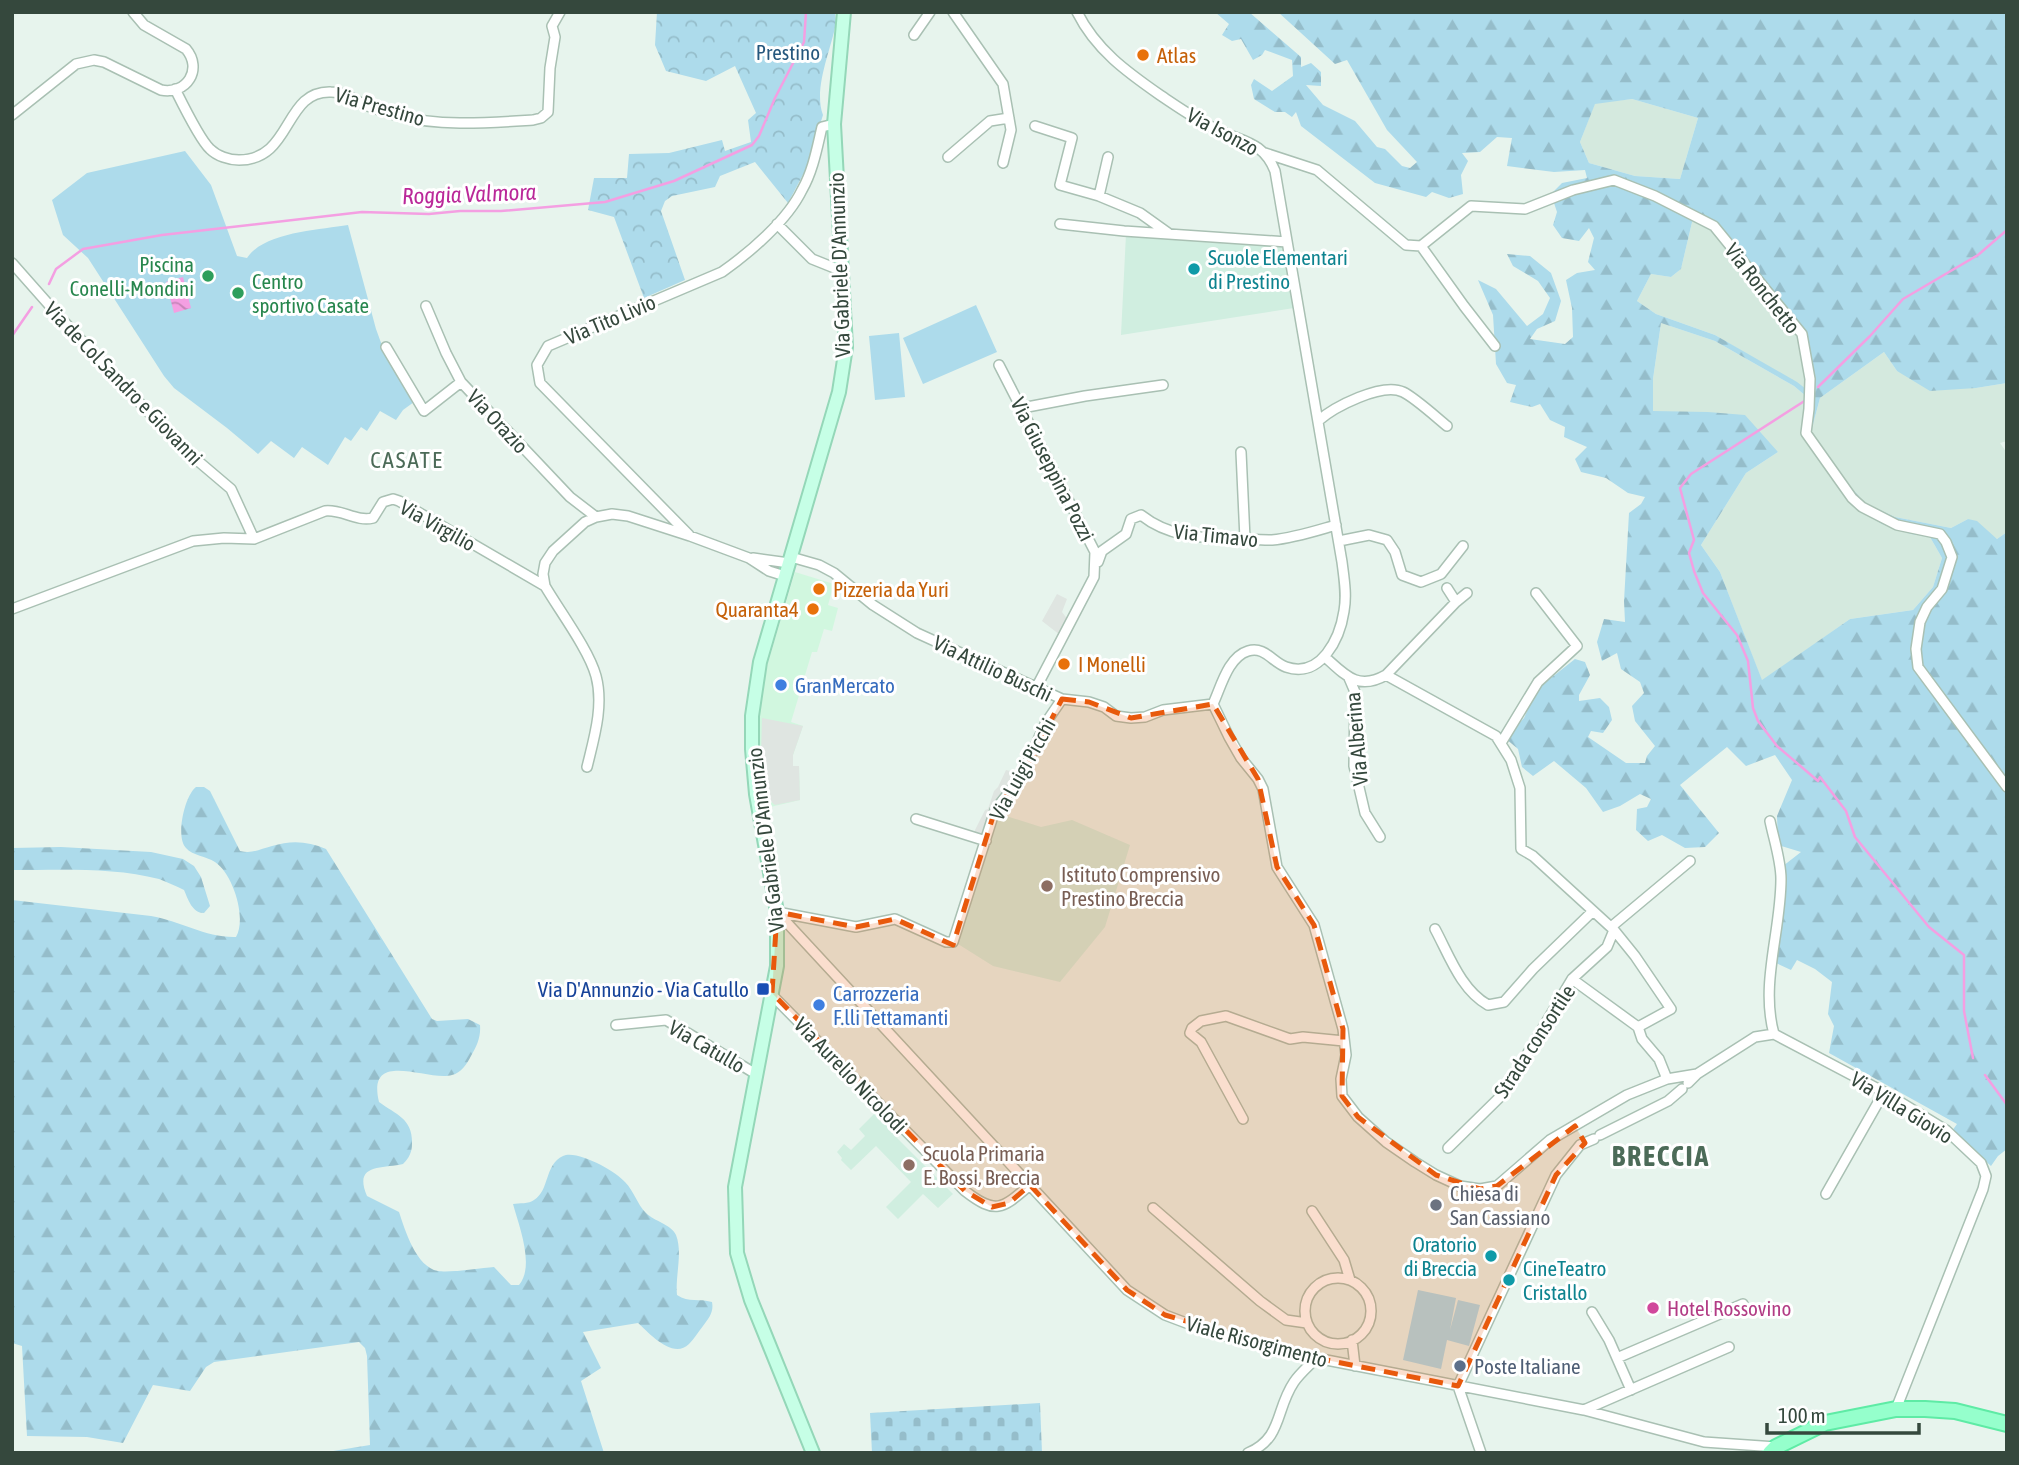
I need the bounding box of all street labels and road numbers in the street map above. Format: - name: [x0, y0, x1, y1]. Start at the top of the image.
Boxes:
- street label: Via Prestino: [332, 82, 428, 130]
- street label: Via Isonzo: [1183, 102, 1263, 160]
- street label: Via Gabriele D'Annunzio: [824, 172, 854, 358]
- street label: Via Ronchetto: [1720, 238, 1806, 338]
- street label: Via Tito Livio: [561, 289, 659, 349]
- street label: Via de Col Sandro e Giovanni: [40, 297, 208, 469]
- street label: Via Orazio: [463, 384, 533, 458]
- street label: Via Giuseppina Pozzi: [1006, 393, 1100, 545]
- street label: Via Virgilio: [396, 494, 480, 556]
- street label: Via Timavo: [1173, 519, 1259, 551]
- street label: Via Attilio Buschi: [930, 630, 1056, 706]
- street label: Via Alberina: [1340, 691, 1372, 787]
- street label: Via Luigi Picchi: [984, 714, 1060, 824]
- street label: Via Gabriele D'Annunzio: [742, 747, 788, 933]
- street label: Strada consortile: [1489, 980, 1579, 1102]
- street label: Via Aurelio Nicolodi: [790, 1012, 912, 1138]
- street label: Via Catullo: [665, 1015, 749, 1077]
- street label: Via Villa Giovio: [1847, 1066, 1957, 1148]
- street label: Viale Risorgimento: [1184, 1311, 1330, 1371]

